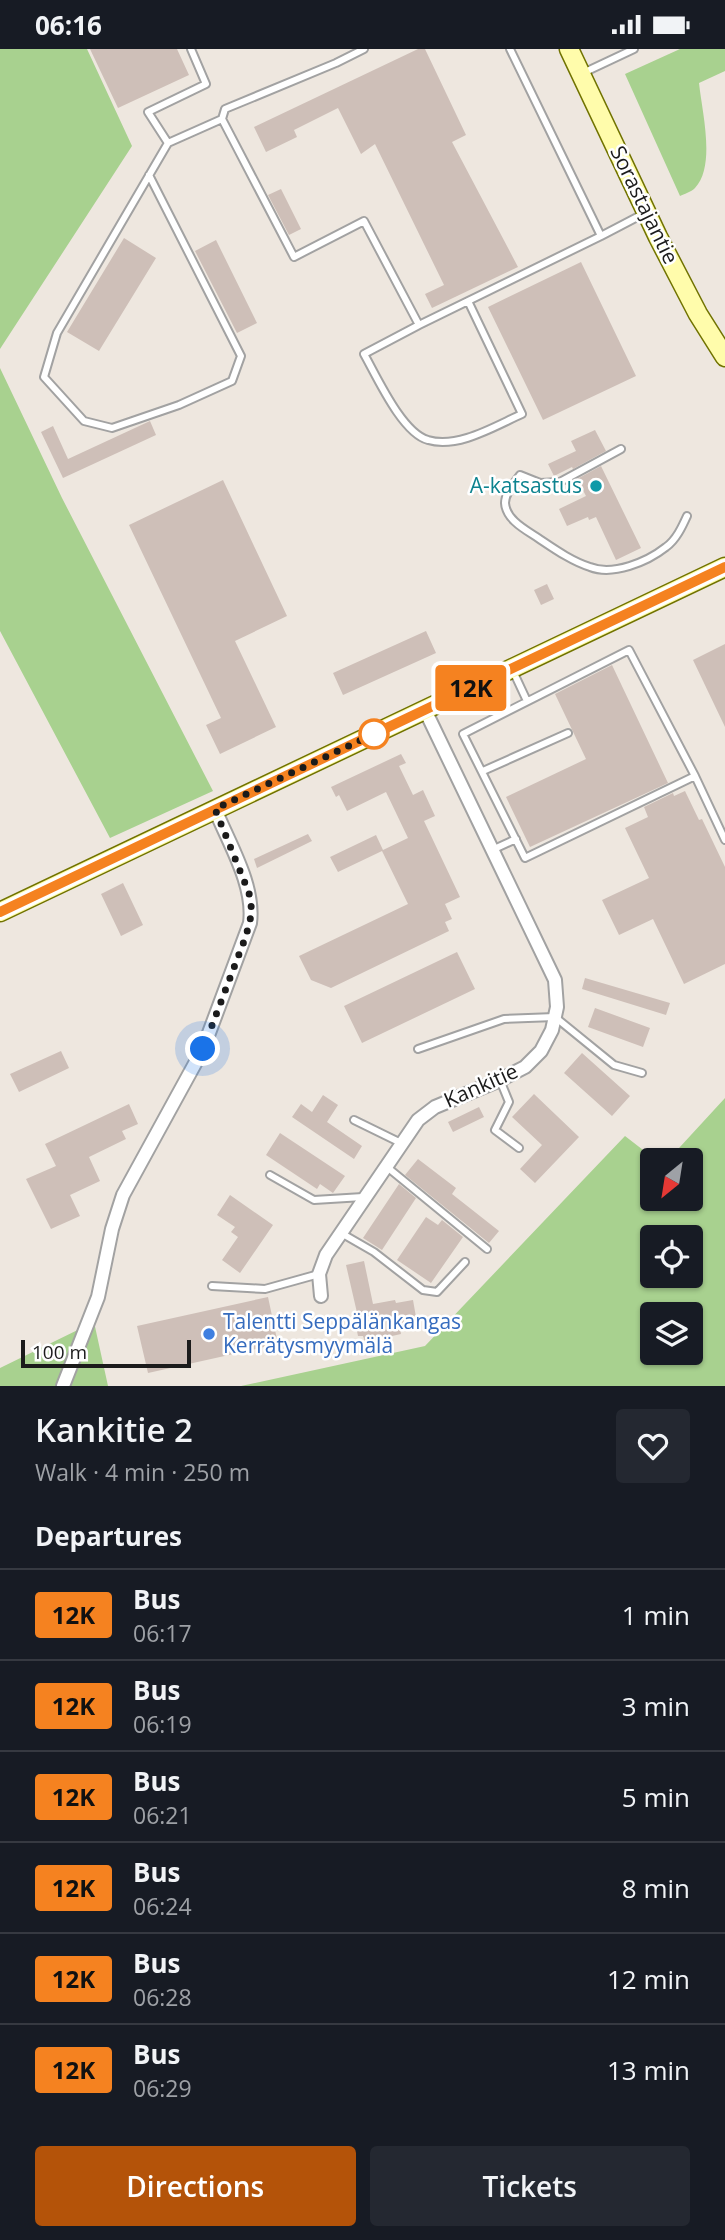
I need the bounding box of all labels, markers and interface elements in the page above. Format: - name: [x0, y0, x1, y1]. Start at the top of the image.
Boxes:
- text: 06:16: [35, 7, 102, 43]
- street label: Sorastajantie: [604, 141, 686, 268]
- place label: A-katsastus: [470, 471, 582, 499]
- marker: A-katsastus: [588, 478, 604, 494]
- line badge: 12K: [431, 665, 511, 711]
- text: 12K: [449, 671, 493, 704]
- unlabelled marker: [359, 719, 389, 749]
- your location: [185, 1031, 220, 1066]
- street label: Kankitie: [439, 1056, 522, 1114]
- north arrow: [640, 1148, 704, 1211]
- map controls: [640, 1148, 703, 1365]
- button: locate: [640, 1225, 703, 1288]
- button: layers: [640, 1302, 703, 1365]
- place label: Talentti Seppälänkangas Kerrätysmyymälä: [223, 1307, 461, 1359]
- marker: Talentti Seppälänkangas Kerrätysmyymälä: [201, 1326, 217, 1342]
- scale bar: [21, 1337, 191, 1369]
- text: 100 m: [32, 1339, 87, 1365]
- text: Kankitie 2: [35, 1407, 193, 1452]
- button: heart: [616, 1409, 690, 1483]
- text: Walk · 4 min · 250 m: [35, 1456, 250, 1488]
- text: Departures: [35, 1518, 182, 1554]
- text: Bus: [133, 1581, 180, 1617]
- text: 1 min: [622, 1597, 690, 1633]
- text: 12K: [52, 1598, 95, 1631]
- text: 06:17: [133, 1617, 192, 1649]
- text: Bus: [133, 1672, 180, 1708]
- text: 3 min: [622, 1688, 690, 1724]
- text: 12K: [52, 1689, 95, 1722]
- text: 06:19: [133, 1708, 192, 1740]
- text: Bus: [133, 1763, 180, 1799]
- text: 5 min: [622, 1779, 690, 1815]
- text: 12K: [52, 1780, 95, 1813]
- text: 06:21: [133, 1799, 192, 1831]
- text: Bus: [133, 1854, 180, 1890]
- text: 8 min: [622, 1870, 690, 1906]
- text: 12K: [52, 1871, 95, 1904]
- text: 06:24: [133, 1890, 192, 1922]
- text: Bus: [133, 1945, 180, 1981]
- text: 12 min: [607, 1961, 690, 1997]
- text: 12K: [52, 1962, 95, 1995]
- text: 06:28: [133, 1981, 192, 2013]
- text: Bus: [133, 2036, 180, 2072]
- text: 13 min: [607, 2052, 690, 2088]
- text: 12K: [52, 2053, 95, 2086]
- text: 06:29: [133, 2072, 192, 2104]
- button: Directions: [35, 2146, 356, 2226]
- button: Tickets: [370, 2146, 690, 2226]

